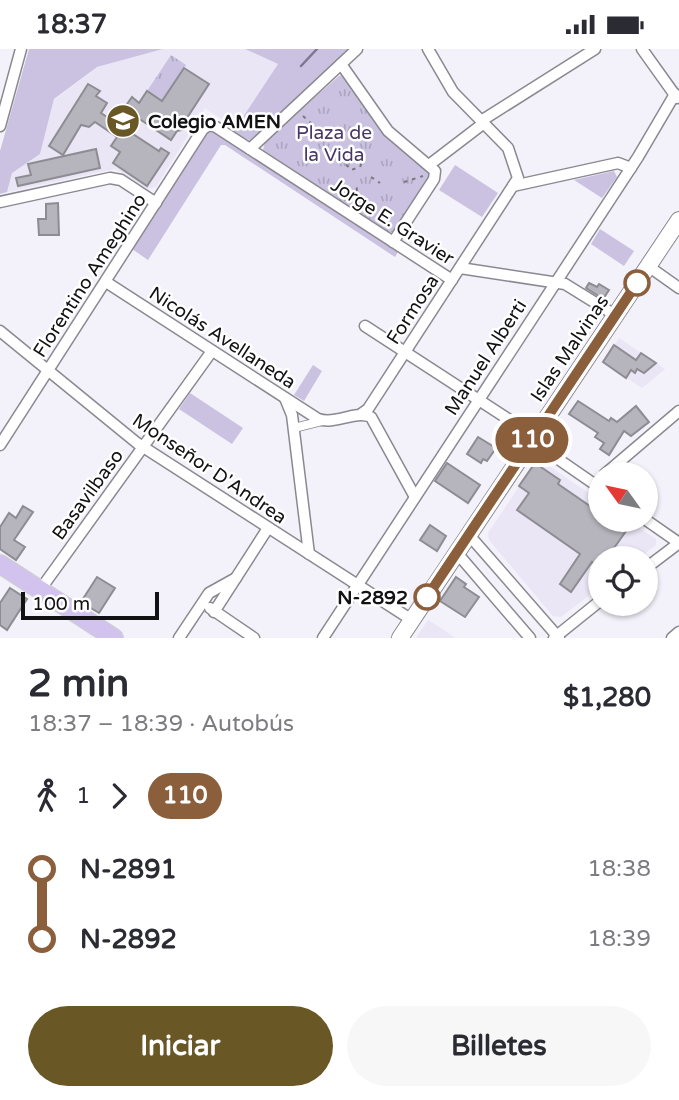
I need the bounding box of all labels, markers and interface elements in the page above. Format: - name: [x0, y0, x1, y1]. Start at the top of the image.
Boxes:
- text: 18:37: [35, 9, 107, 40]
- school or university icon: Colegio AMEN: [104, 102, 142, 140]
- place label: Colegio AMEN: [148, 111, 281, 134]
- park label: Plaza de la Vida: [296, 122, 372, 166]
- street label: Jorge E. Gravier: [327, 174, 459, 270]
- street label: Florentino Ameghino: [29, 190, 151, 361]
- unlabelled marker: [624, 270, 650, 296]
- street label: Formosa: [382, 271, 443, 348]
- street label: Nicolás Avellaneda: [145, 282, 300, 393]
- street label: Islas Malvinas: [526, 291, 614, 406]
- street label: Manuel Alberti: [440, 296, 531, 419]
- street label: Monseñor D'Andrea: [128, 409, 291, 529]
- line badge: 110: [492, 417, 572, 463]
- text: 110: [509, 425, 555, 454]
- street label: Basavilbaso: [48, 445, 128, 544]
- north arrow: [588, 462, 658, 532]
- map controls: [588, 462, 658, 616]
- button: locate: [588, 546, 658, 616]
- marker: N-2892: [414, 584, 440, 610]
- place label: N-2892: [337, 587, 408, 609]
- scale bar: [21, 589, 159, 621]
- text: 100 m: [32, 593, 90, 615]
- text: 2 min: [28, 661, 129, 707]
- text: $1,280: [563, 682, 651, 713]
- text: 18:37 – 18:39 · Autobús: [28, 710, 294, 738]
- icon: walk: [28, 777, 66, 815]
- icon: forward: [100, 777, 138, 815]
- text: 110: [162, 781, 208, 810]
- text: 1: [76, 782, 90, 810]
- text: N-2891: [80, 854, 177, 885]
- text: 18:38: [587, 855, 651, 883]
- text: N-2892: [80, 924, 177, 955]
- text: 18:39: [587, 925, 651, 953]
- button: Iniciar: [28, 1006, 333, 1086]
- button: Billetes: [347, 1006, 651, 1086]

